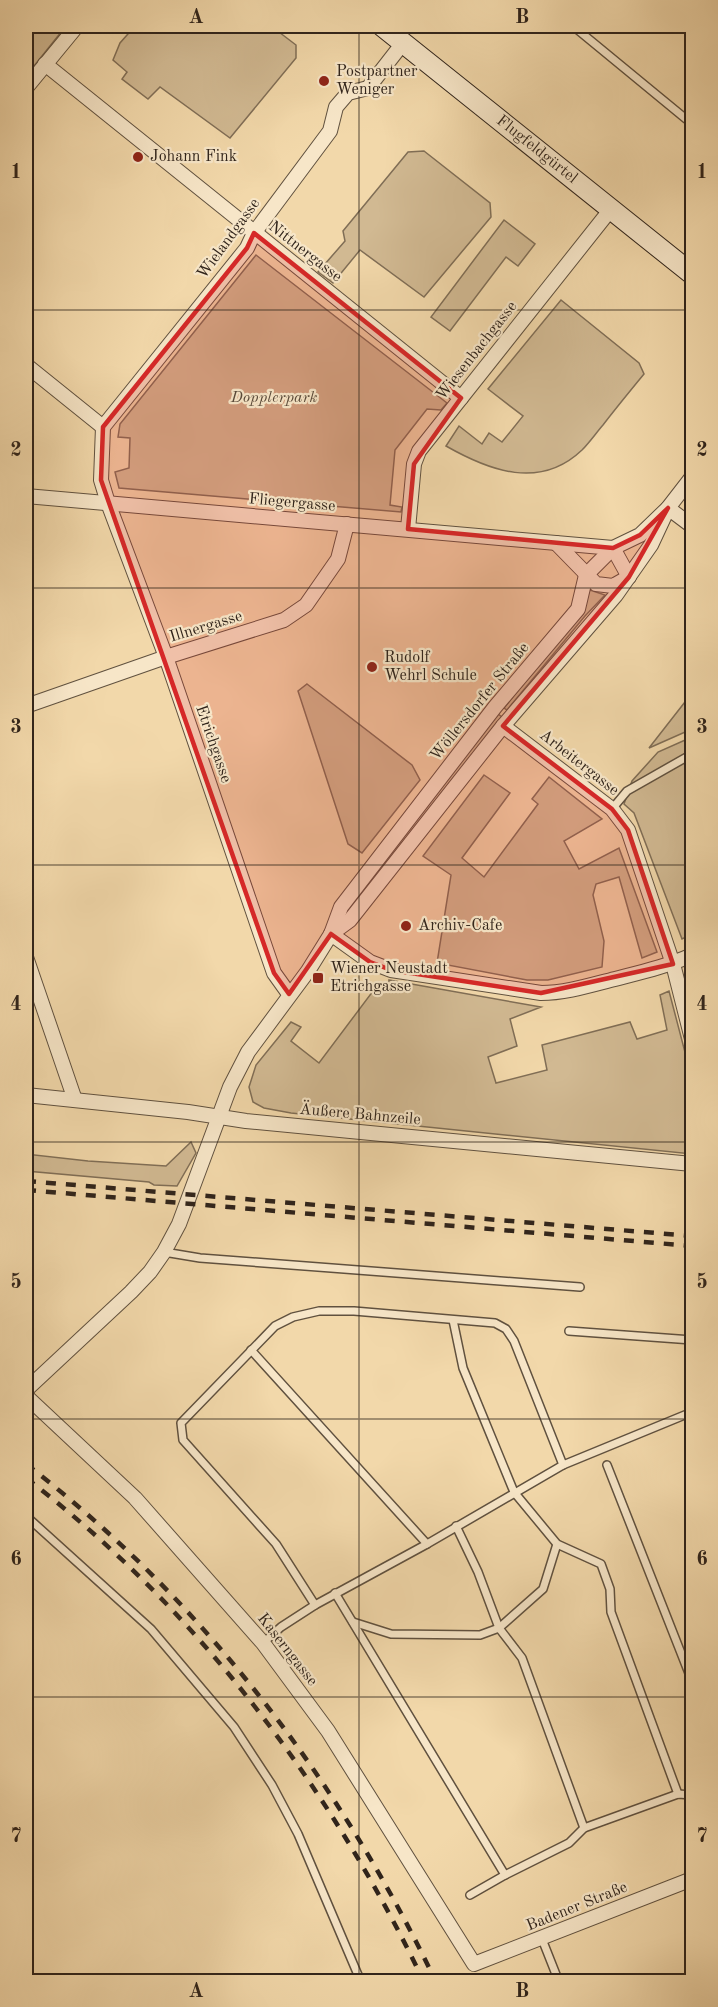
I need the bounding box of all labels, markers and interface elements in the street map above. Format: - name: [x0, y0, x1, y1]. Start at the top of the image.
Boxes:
- text: A: [188, 8, 204, 28]
- text: B: [515, 8, 529, 28]
- place label: Postpartner Weniger: [336, 64, 418, 98]
- marker: Postpartner Weniger: [317, 74, 331, 88]
- street label: Flugfeldgürtel: [493, 113, 580, 187]
- place label: Johann Fink: [150, 149, 237, 165]
- marker: Johann Fink: [131, 150, 145, 164]
- text: 1: [10, 163, 22, 183]
- text: 1: [696, 163, 708, 183]
- street label: Wielandgasse: [195, 196, 263, 282]
- street label: Nittnergasse: [265, 219, 345, 285]
- street label: Wiesenbachgasse: [434, 299, 520, 403]
- park label: Dopplerpark: [230, 390, 317, 406]
- text: 2: [10, 441, 22, 461]
- text: 2: [696, 441, 708, 461]
- street label: Fliegergasse: [248, 491, 336, 515]
- street label: Illnergasse: [168, 608, 244, 646]
- street label: Wöllersdorfer Straße: [428, 640, 532, 764]
- place label: Rudolf Wehrl Schule: [384, 650, 477, 684]
- marker: Rudolf Wehrl Schule: [365, 660, 379, 674]
- street label: Etrichgasse: [192, 703, 234, 785]
- text: 3: [10, 718, 22, 738]
- text: 3: [696, 718, 708, 738]
- street label: Arbeitergasse: [536, 727, 622, 799]
- place label: Archiv-Cafe: [418, 918, 502, 934]
- marker: Archiv-Cafe: [399, 919, 413, 933]
- place label: Wiener Neustadt Etrichgasse: [330, 961, 448, 995]
- marker: Wiener Neustadt Etrichgasse: [311, 971, 325, 985]
- text: 4: [10, 995, 22, 1015]
- text: 4: [696, 995, 708, 1015]
- street label: Äußere Bahnzeile: [299, 1098, 422, 1128]
- text: 5: [10, 1272, 22, 1293]
- text: 5: [696, 1272, 708, 1293]
- text: 6: [10, 1550, 22, 1570]
- text: 6: [696, 1550, 708, 1570]
- street label: Kaserngasse: [254, 1611, 320, 1689]
- text: 7: [10, 1827, 22, 1847]
- text: 7: [696, 1827, 708, 1847]
- street label: Badener Straße: [524, 1879, 630, 1935]
- text: A: [188, 1982, 204, 2002]
- text: B: [515, 1982, 529, 2002]

